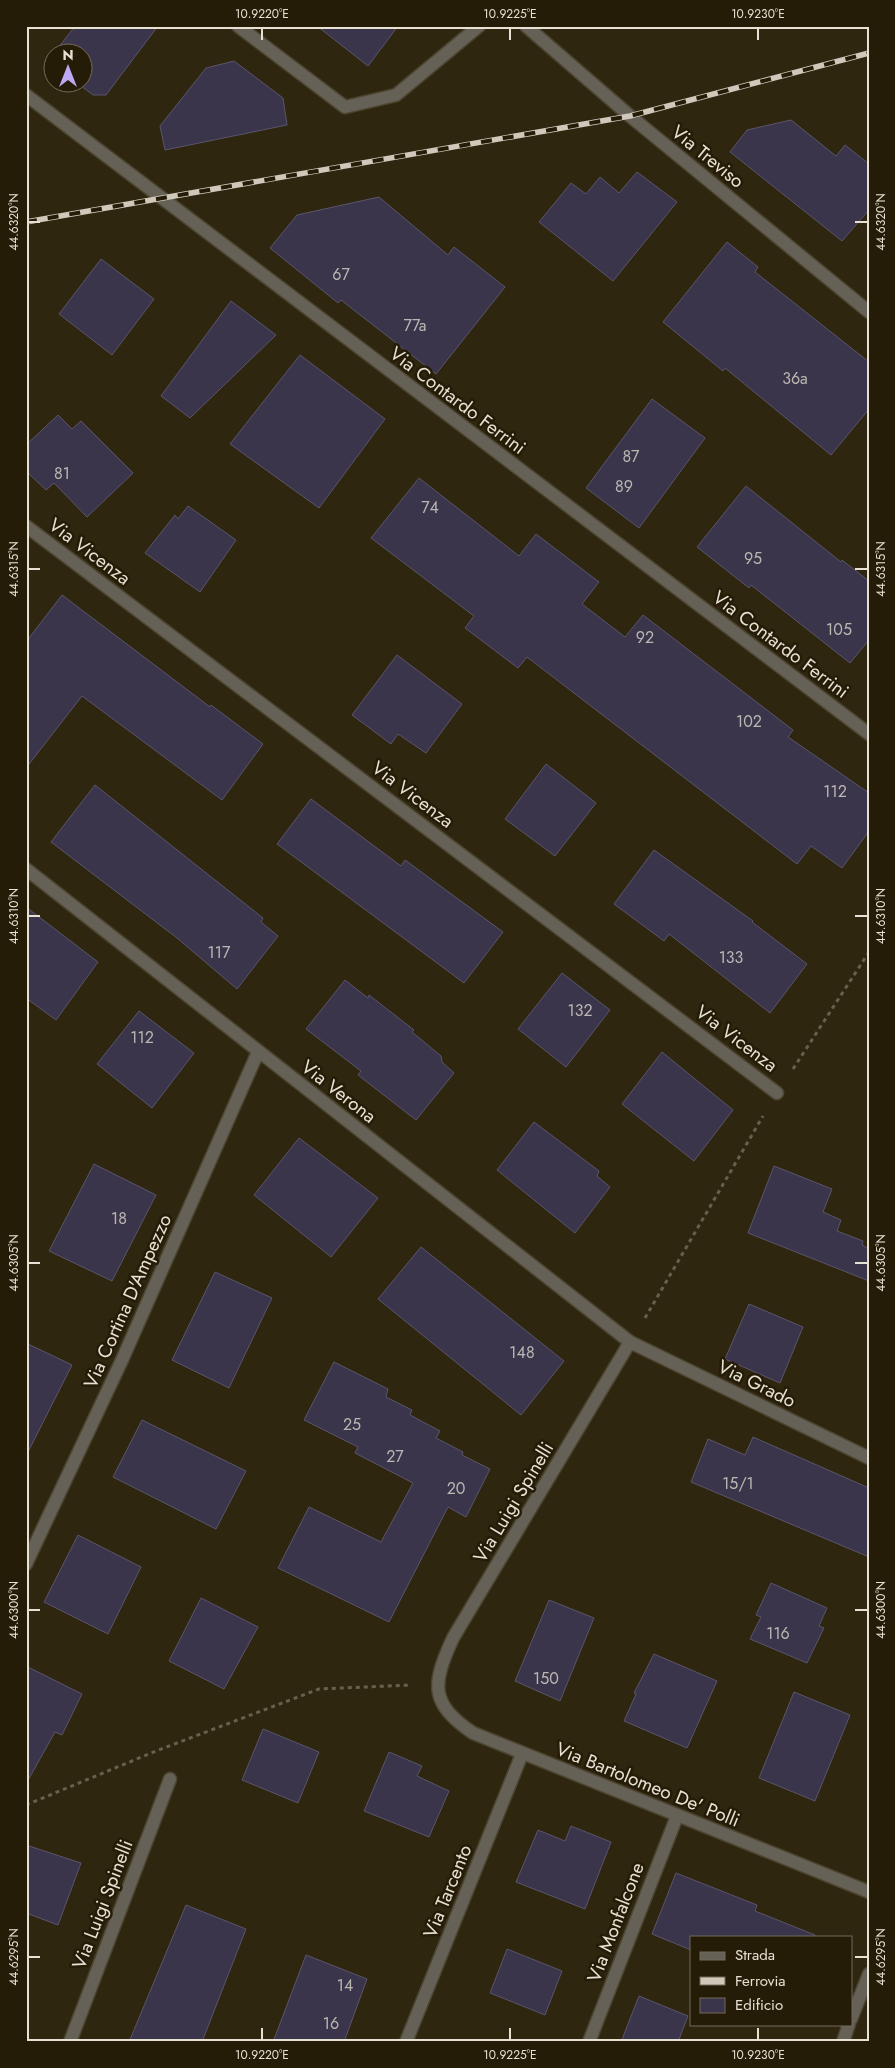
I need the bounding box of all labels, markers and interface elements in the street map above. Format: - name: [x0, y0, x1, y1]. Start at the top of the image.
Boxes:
- text: 10.9220°E: [235, 5, 289, 23]
- text: 10.9225°E: [483, 5, 537, 23]
- text: 10.9230°E: [731, 5, 785, 23]
- north arrow: [42, 42, 92, 92]
- text: N: [62, 45, 74, 65]
- street label: Via Treviso: [665, 119, 750, 194]
- text: 44.6320°N: [5, 193, 23, 251]
- text: 44.6320°N: [872, 193, 890, 251]
- house number: 67: [332, 263, 350, 286]
- house number: 77a: [404, 314, 426, 337]
- street label: Via Contardo Ferrini: [384, 340, 531, 461]
- house number: 36a: [782, 367, 808, 390]
- house number: 87: [623, 445, 640, 468]
- house number: 81: [54, 462, 70, 485]
- house number: 89: [615, 475, 633, 498]
- house number: 74: [421, 496, 439, 519]
- street label: Via Vicenza: [43, 512, 136, 591]
- text: 44.6315°N: [5, 541, 23, 597]
- text: 44.6315°N: [872, 541, 890, 597]
- house number: 95: [744, 547, 762, 570]
- street label: Via Contardo Ferrini: [707, 584, 854, 705]
- house number: 105: [826, 618, 852, 641]
- house number: 92: [636, 626, 654, 649]
- house number: 102: [736, 710, 762, 733]
- street label: Via Vicenza: [366, 755, 459, 834]
- house number: 112: [823, 780, 847, 803]
- text: 44.6310°N: [5, 888, 23, 944]
- text: 44.6310°N: [872, 888, 890, 944]
- house number: 117: [208, 941, 231, 964]
- house number: 133: [719, 946, 744, 969]
- house number: 132: [567, 999, 593, 1022]
- street label: Via Vicenza: [690, 999, 783, 1078]
- house number: 112: [130, 1026, 154, 1049]
- street label: Via Verona: [295, 1053, 382, 1129]
- house number: 18: [111, 1207, 127, 1230]
- street label: Via Cortina D'Ampezzo: [77, 1210, 178, 1393]
- text: 44.6305°N: [5, 1234, 23, 1292]
- text: 44.6305°N: [872, 1234, 890, 1292]
- house number: 148: [509, 1341, 535, 1364]
- street label: Via Grado: [713, 1353, 800, 1414]
- house number: 25: [343, 1413, 361, 1436]
- street label: Via Luigi Spinelli: [467, 1437, 560, 1568]
- house number: 27: [386, 1445, 404, 1468]
- house number: 15/1: [722, 1472, 754, 1495]
- house number: 20: [447, 1477, 465, 1500]
- text: 44.6300°N: [5, 1581, 23, 1639]
- text: 44.6300°N: [872, 1581, 890, 1639]
- house number: 116: [766, 1622, 790, 1645]
- house number: 150: [533, 1667, 559, 1690]
- street label: Via Bartolomeo De' Polli: [552, 1735, 744, 1834]
- street label: Via Luigi Spinelli: [65, 1836, 140, 1973]
- street label: Via Tarcento: [417, 1841, 478, 1942]
- street label: Via Monfalcone: [580, 1858, 651, 1986]
- text: 44.6295°N: [5, 1928, 23, 1986]
- text: 44.6295°N: [872, 1928, 890, 1986]
- legend: [690, 1936, 852, 2026]
- text: Strada: [735, 1944, 775, 1966]
- text: Ferrovia: [735, 1970, 786, 1992]
- house number: 14: [337, 1974, 353, 1997]
- text: Edificio: [735, 1994, 783, 2016]
- house number: 16: [323, 2012, 339, 2035]
- text: 10.9220°E: [235, 2046, 289, 2064]
- text: 10.9225°E: [483, 2046, 537, 2064]
- text: 10.9230°E: [731, 2046, 785, 2064]

